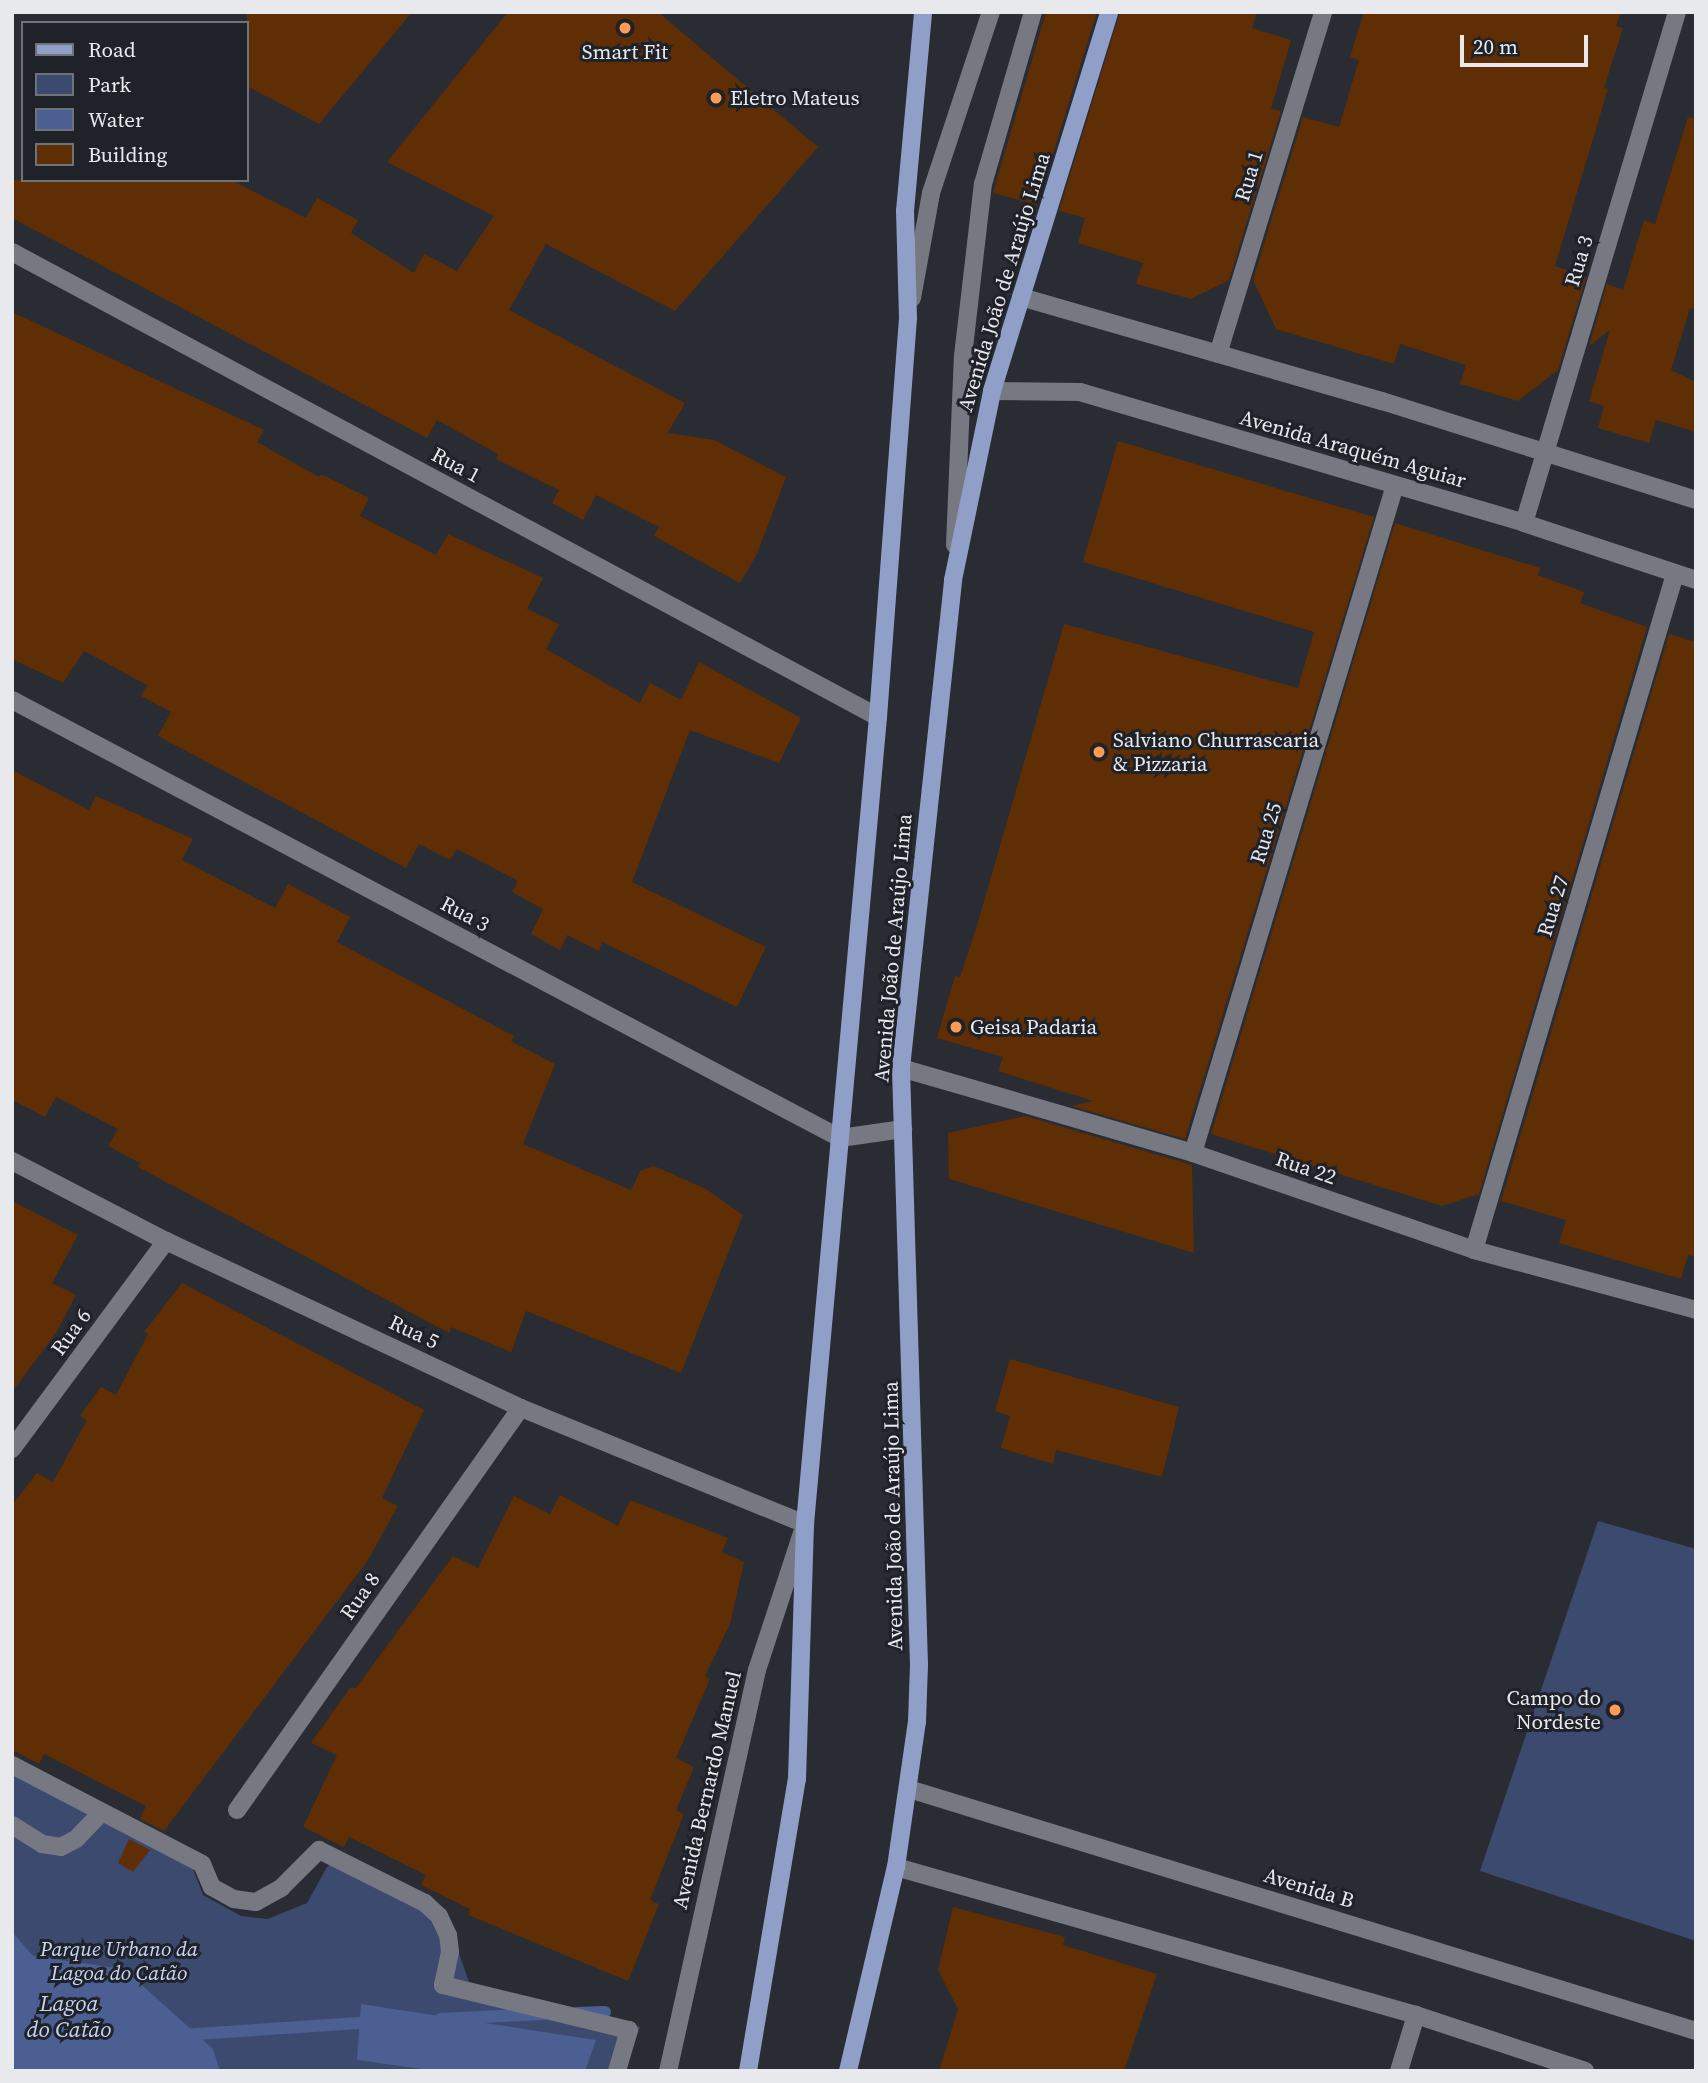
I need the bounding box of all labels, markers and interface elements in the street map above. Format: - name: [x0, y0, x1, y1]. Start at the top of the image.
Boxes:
- marker: Smart Fit: [617, 20, 633, 36]
- legend: [21, 21, 248, 182]
- scale bar: [1463, 21, 1591, 65]
- text: 20 m: [1473, 32, 1518, 61]
- text: Road: [88, 35, 136, 64]
- place label: Smart Fit: [582, 39, 668, 65]
- text: Park: [88, 70, 131, 99]
- place label: Eletro Mateus: [730, 85, 860, 111]
- marker: Eletro Mateus: [708, 90, 724, 106]
- text: Water: [88, 105, 144, 134]
- text: Building: [88, 140, 167, 169]
- street label: Rua 1: [1229, 148, 1269, 204]
- street label: Avenida João de Araújo Lima: [953, 149, 1055, 415]
- street label: Rua 3: [1559, 233, 1599, 289]
- street label: Avenida Araquém Aguiar: [1237, 405, 1469, 493]
- street label: Rua 1: [427, 442, 485, 488]
- place label: Salviano Churrascaria & Pizzaria: [1113, 727, 1319, 777]
- marker: Salviano Churrascaria & Pizzaria: [1091, 744, 1107, 760]
- street label: Rua 25: [1245, 800, 1287, 866]
- street label: Avenida João de Araújo Lima: [869, 813, 917, 1083]
- street label: Rua 27: [1532, 873, 1574, 939]
- street label: Rua 3: [436, 891, 494, 937]
- place label: Geisa Padaria: [970, 1014, 1097, 1040]
- marker: Geisa Padaria: [948, 1019, 964, 1035]
- street label: Rua 22: [1272, 1146, 1340, 1190]
- street label: Rua 6: [46, 1304, 96, 1360]
- street label: Rua 5: [385, 1310, 443, 1354]
- street label: Avenida João de Araújo Lima: [878, 1381, 908, 1651]
- street label: Rua 8: [335, 1568, 385, 1624]
- street label: Avenida Bernardo Manuel: [667, 1669, 747, 1911]
- place label: Campo do Nordeste: [1506, 1685, 1601, 1735]
- marker: Campo do Nordeste: [1607, 1702, 1623, 1718]
- street label: Avenida B: [1261, 1862, 1357, 1914]
- park label: Parque Urbano da Lagoa do Catão: [40, 1936, 198, 1986]
- water label: Lagoa do Catão: [27, 1989, 111, 2043]

